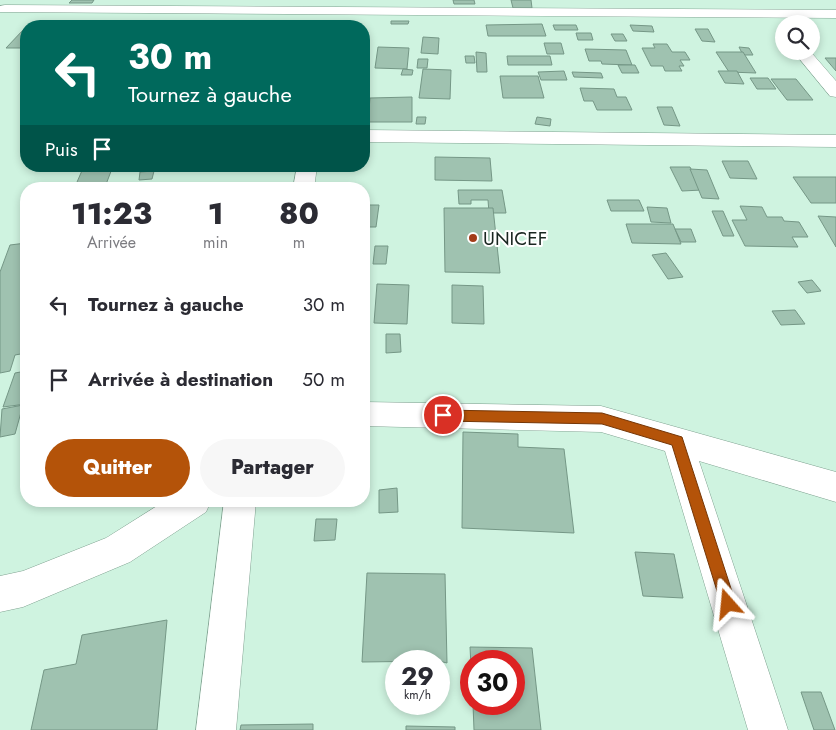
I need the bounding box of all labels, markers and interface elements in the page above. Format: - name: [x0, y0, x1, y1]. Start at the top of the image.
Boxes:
- map controls: [775, 15, 820, 60]
- button: search: [775, 15, 820, 60]
- text: 30 m: [128, 32, 212, 82]
- icon: left: [45, 40, 110, 105]
- text: Tournez à gauche: [128, 78, 292, 110]
- icon: arrive: [88, 135, 116, 163]
- text: Puis: [45, 136, 78, 163]
- text: 11:23: [71, 192, 152, 235]
- text: 1: [208, 192, 224, 235]
- text: 80: [279, 192, 319, 235]
- place label: UNICEF: [483, 225, 547, 252]
- text: Arrivée: [87, 231, 136, 254]
- text: min: [203, 231, 228, 254]
- text: m: [293, 231, 305, 254]
- marker: UNICEF: [467, 232, 479, 244]
- icon: left: [45, 291, 73, 319]
- text: Tournez à gauche: [88, 291, 244, 318]
- text: 30 m: [303, 291, 345, 318]
- icon: arrive: [45, 366, 73, 394]
- text: Arrivée à destination: [88, 366, 273, 393]
- text: 50 m: [302, 366, 345, 393]
- pin: [422, 394, 464, 436]
- icon: arrive: [429, 401, 457, 429]
- button: Quitter: [45, 439, 190, 497]
- button: Partager: [200, 439, 345, 497]
- position arrow: [701, 577, 753, 629]
- speed limit sign: 30: [460, 650, 525, 715]
- text: 29: [401, 658, 434, 694]
- text: km/h: [404, 686, 431, 704]

